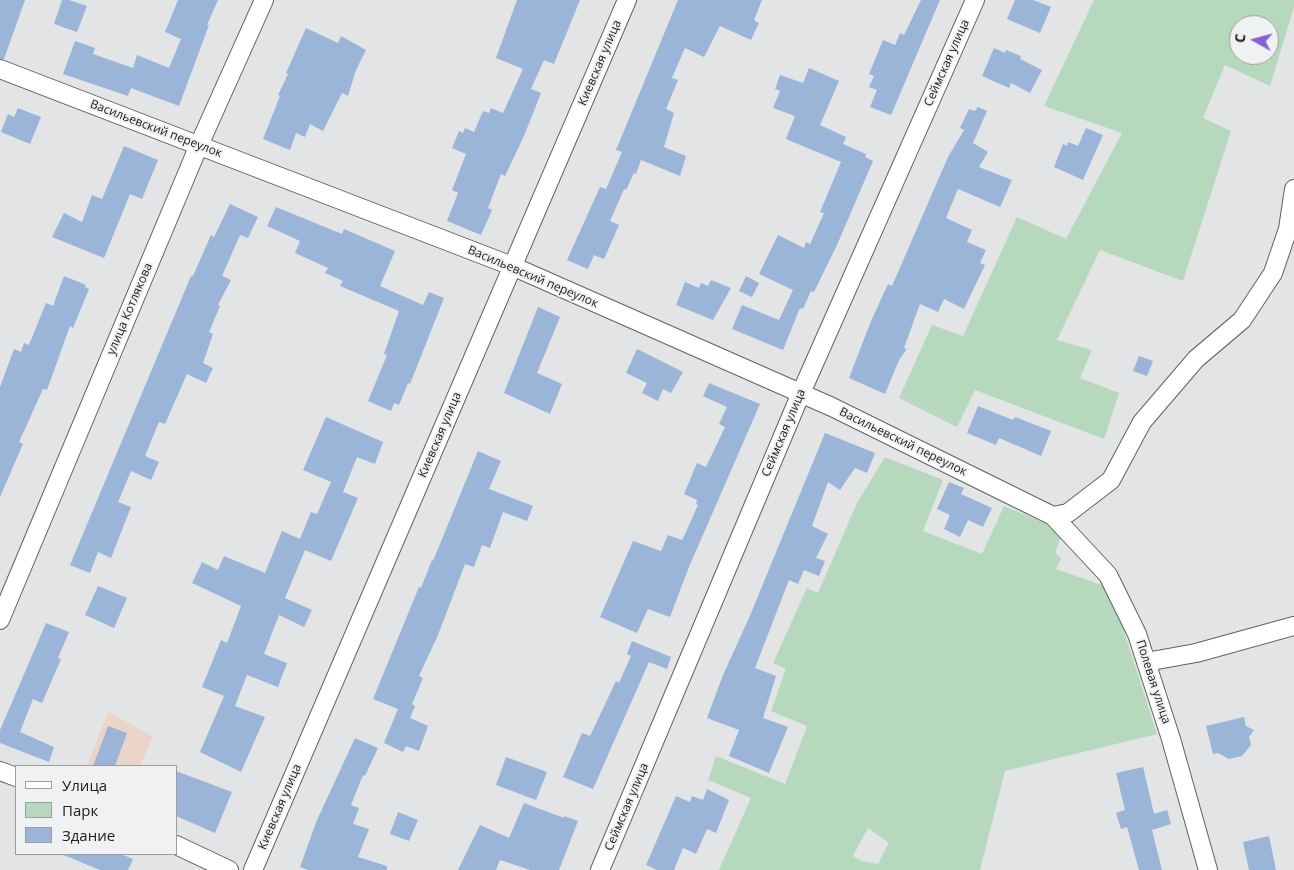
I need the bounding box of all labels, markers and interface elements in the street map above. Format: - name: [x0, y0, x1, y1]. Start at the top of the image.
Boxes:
- north arrow: [1229, 15, 1279, 65]
- street label: Сеймская улица: [921, 17, 973, 109]
- street label: Киевская улица: [575, 18, 625, 108]
- text: С: [1230, 33, 1250, 44]
- street label: Васильевский переулок: [88, 97, 224, 161]
- street label: Васильевский переулок: [466, 243, 600, 311]
- street label: улица Котлякова: [104, 261, 156, 357]
- street label: Сеймская улица: [759, 387, 809, 479]
- street label: Киевская улица: [415, 390, 465, 480]
- street label: Васильевский переулок: [837, 405, 969, 479]
- street label: Полевая улица: [1133, 638, 1173, 726]
- street label: Сеймская улица: [602, 761, 652, 853]
- street label: Киевская улица: [255, 762, 305, 852]
- legend: [15, 765, 178, 855]
- text: Улица: [62, 775, 107, 795]
- text: Парк: [62, 800, 98, 820]
- text: Здание: [62, 825, 115, 845]

